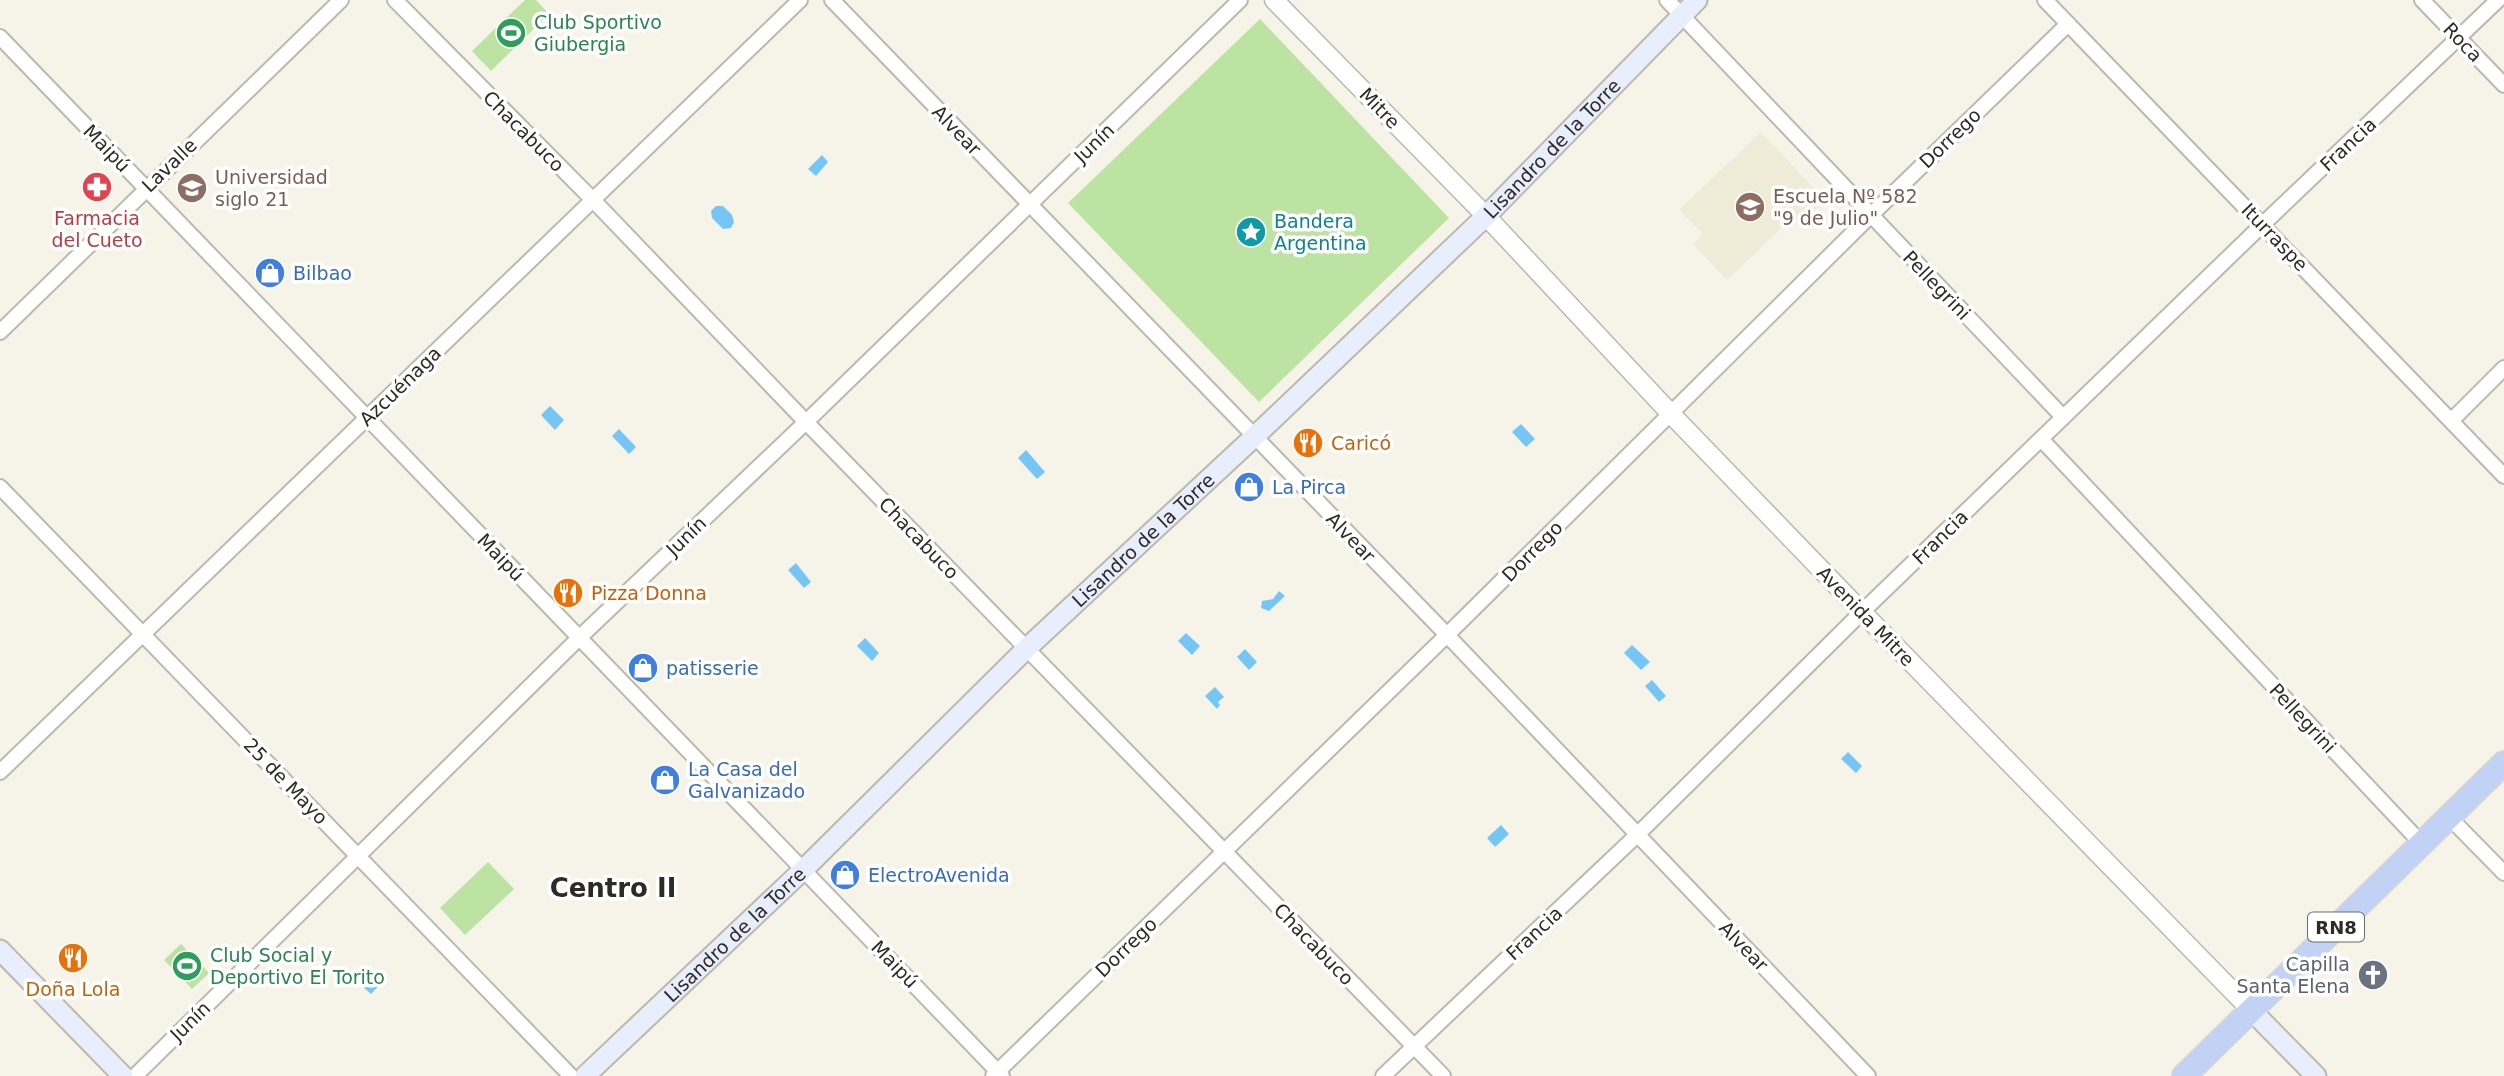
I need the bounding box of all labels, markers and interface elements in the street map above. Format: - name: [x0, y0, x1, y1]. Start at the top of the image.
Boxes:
- place label: Club Sportivo Giubergia: [534, 11, 662, 55]
- sports icon: Club Sportivo Giubergia: [494, 16, 528, 50]
- street label: Roca: [2439, 18, 2487, 66]
- street label: Lisandro de la Torre: [1479, 74, 1625, 223]
- street label: Mitre: [1355, 83, 1405, 133]
- street label: Chacabuco: [479, 86, 569, 176]
- street label: Alvear: [928, 101, 986, 160]
- street label: Dorrego: [1915, 104, 1985, 172]
- street label: Francia: [2315, 113, 2381, 175]
- street label: Junín: [1069, 119, 1119, 168]
- street label: Maipú: [79, 120, 135, 176]
- street label: Lavalle: [137, 134, 201, 196]
- place label: Universidad siglo 21: [215, 166, 328, 210]
- pharmacy icon: Farmacia del Cueto: [80, 170, 114, 204]
- school or university icon: Universidad siglo 21: [175, 171, 209, 205]
- place label: Escuela Nº 582 "9 de Julio": [1773, 185, 1918, 229]
- school or university icon: Escuela Nº 582 "9 de Julio": [1733, 190, 1767, 224]
- street label: Iturraspe: [2237, 199, 2313, 275]
- place label: Farmacia del Cueto: [51, 207, 143, 251]
- place label: Bandera Argentina: [1274, 210, 1367, 254]
- place icon: Bandera Argentina: [1234, 215, 1268, 249]
- street label: Pellegrini: [1899, 246, 1975, 324]
- shop icon: Bilbao: [253, 256, 287, 290]
- place label: Bilbao: [293, 262, 352, 284]
- street label: Azcuénaga: [355, 342, 445, 430]
- restaurant icon: Caricó: [1291, 426, 1325, 460]
- place label: Caricó: [1331, 432, 1391, 454]
- street label: Lisandro de la Torre: [1068, 469, 1219, 611]
- shop icon: La Pirca: [1232, 470, 1266, 504]
- place label: La Pirca: [1272, 476, 1346, 498]
- street label: Chacabuco: [875, 493, 963, 583]
- street label: Francia: [1908, 505, 1972, 569]
- street label: Alvear: [1322, 508, 1380, 567]
- street label: Junín: [661, 512, 711, 561]
- street label: Dorrego: [1497, 516, 1567, 586]
- street label: Maipú: [473, 529, 529, 585]
- street label: Avenida Mitre: [1813, 562, 1919, 670]
- restaurant icon: Pizza Donna: [551, 576, 585, 610]
- place label: Pizza Donna: [591, 582, 707, 604]
- shop icon: patisserie: [626, 651, 660, 685]
- place label: patisserie: [666, 657, 759, 679]
- street label: Pellegrini: [2265, 679, 2341, 757]
- street label: 25 de Mayo: [240, 733, 332, 829]
- place label: La Casa del Galvanizado: [688, 758, 805, 802]
- shop icon: La Casa del Galvanizado: [648, 763, 682, 797]
- shop icon: ElectroAvenida: [828, 858, 862, 892]
- street label: Lisandro de la Torre: [660, 863, 810, 1006]
- place label: ElectroAvenida: [868, 864, 1010, 886]
- district label: Centro II: [550, 873, 676, 903]
- street label: Chacabuco: [1270, 899, 1358, 989]
- street label: Francia: [1501, 902, 1567, 964]
- road number: RN8: [2308, 912, 2364, 942]
- street label: Dorrego: [1091, 913, 1161, 981]
- street label: Alvear: [1715, 917, 1773, 976]
- street label: Maipú: [867, 936, 923, 992]
- restaurant icon: Doña Lola: [56, 941, 90, 975]
- place label: Club Social y Deportivo El Torito: [210, 944, 385, 988]
- sports icon: Club Social y Deportivo El Torito: [170, 949, 204, 983]
- place label: Capilla Santa Elena: [2236, 953, 2350, 997]
- church icon: Capilla Santa Elena: [2356, 958, 2390, 992]
- place label: Doña Lola: [26, 978, 120, 1000]
- street label: Junín: [165, 997, 215, 1046]

